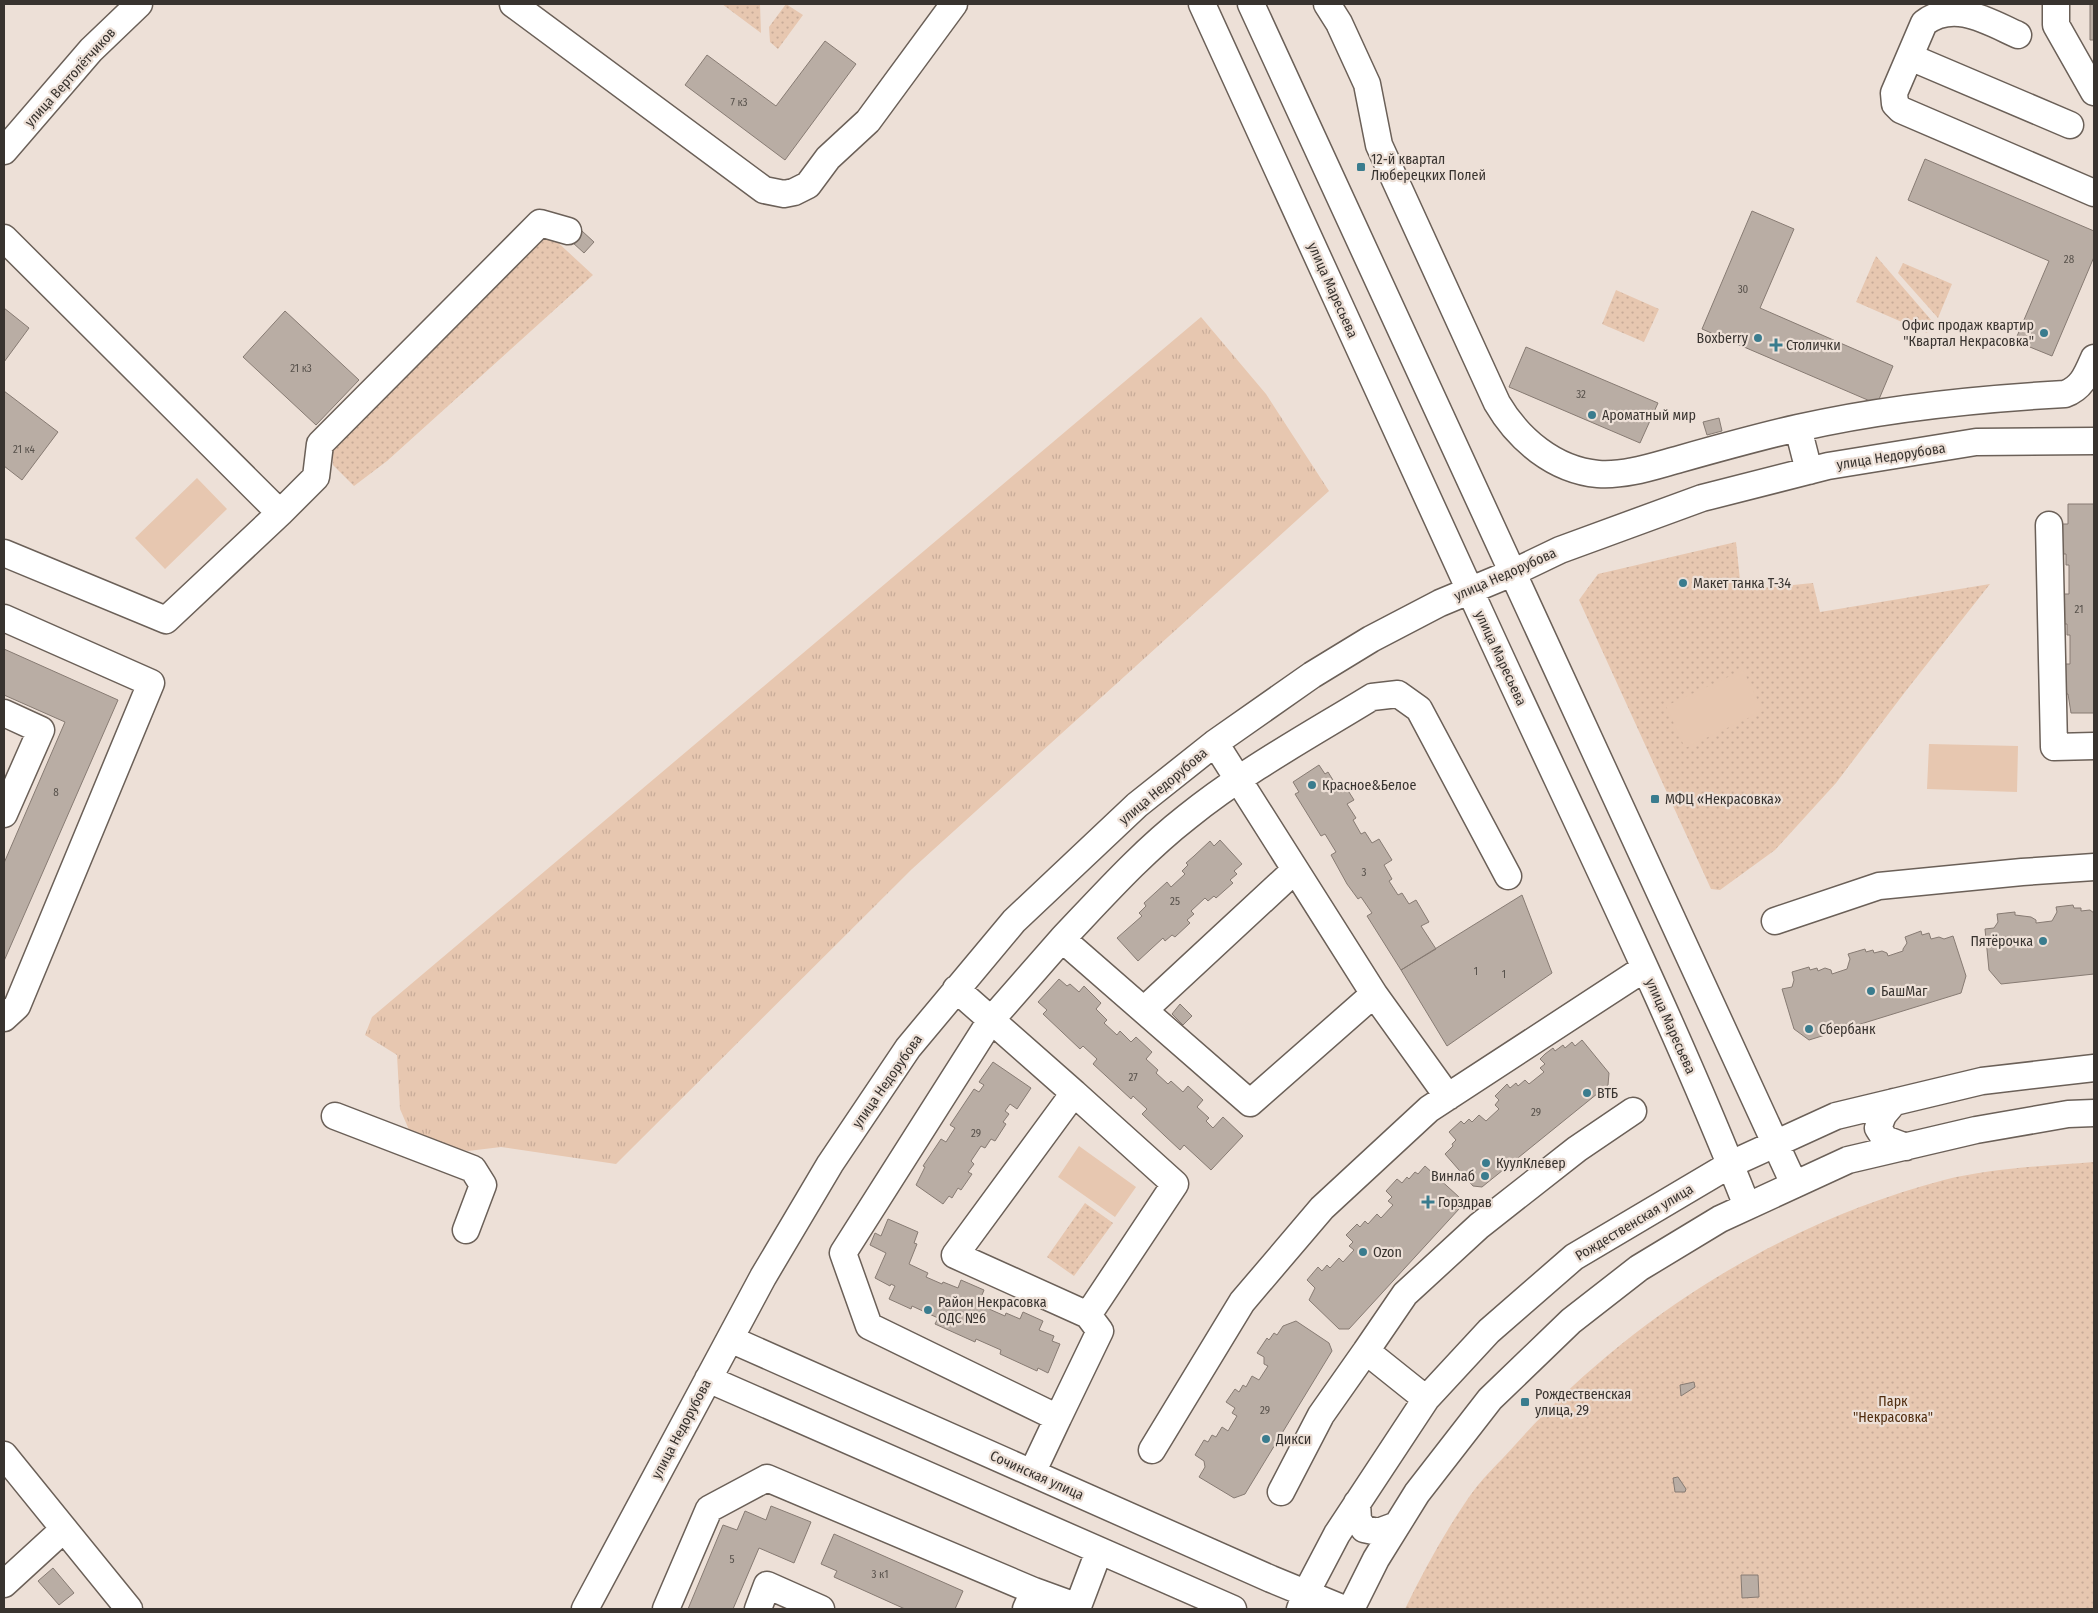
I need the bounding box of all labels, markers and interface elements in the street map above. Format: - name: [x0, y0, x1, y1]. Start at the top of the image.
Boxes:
- street label: улица Вертолётчиков: [21, 24, 119, 130]
- house number: 7 к3: [730, 96, 748, 109]
- place label: 12-й квартал Люберецких Полей: [1371, 151, 1486, 184]
- marker: 12-й квартал Люберецких Полей: [1355, 161, 1367, 173]
- street label: улица Маресьева: [1304, 240, 1361, 341]
- house number: 28: [2064, 253, 2075, 266]
- house number: 30: [1738, 283, 1749, 296]
- place label: Офис продаж квартир "Квартал Некрасовка": [1902, 317, 2034, 350]
- marker: Офис продаж квартир "Квартал Некрасовка": [2038, 327, 2050, 339]
- place label: Boxberry: [1697, 330, 1749, 347]
- marker: Boxberry: [1752, 332, 1764, 344]
- place label: Столички: [1786, 337, 1841, 354]
- marker: Столички: [1770, 339, 1782, 351]
- house number: 21 к3: [290, 362, 312, 375]
- house number: 32: [1576, 388, 1586, 401]
- place label: Ароматный мир: [1602, 407, 1696, 424]
- marker: Ароматный мир: [1586, 409, 1598, 421]
- street label: улица Недорубова: [1835, 439, 1947, 473]
- house number: 21 к4: [13, 443, 36, 456]
- street label: улица Недорубова: [1451, 544, 1559, 605]
- place label: Макет танка Т-34: [1693, 575, 1791, 592]
- marker: Макет танка Т-34: [1677, 577, 1689, 589]
- house number: 21: [2075, 603, 2083, 616]
- street label: улица Маресьева: [1471, 608, 1530, 708]
- street label: улица Недорубова: [1116, 744, 1211, 828]
- place label: Красное&Белое: [1322, 777, 1416, 794]
- marker: Красное&Белое: [1306, 779, 1318, 791]
- house number: 8: [53, 786, 59, 799]
- place label: МФЦ «Некрасовка»: [1665, 791, 1781, 808]
- marker: МФЦ «Некрасовка»: [1649, 793, 1661, 805]
- house number: 3: [1362, 866, 1367, 879]
- house number: 25: [1170, 895, 1180, 908]
- place label: Пятёрочка: [1970, 933, 2033, 950]
- marker: Пятёрочка: [2037, 935, 2049, 947]
- house number: 1: [1474, 965, 1478, 978]
- house number: 1: [1502, 968, 1506, 981]
- street label: улица Маресьева: [1642, 976, 1699, 1077]
- place label: БашМаг: [1881, 983, 1928, 1000]
- marker: БашМаг: [1865, 985, 1877, 997]
- place label: Сбербанк: [1819, 1021, 1876, 1038]
- marker: Сбербанк: [1803, 1023, 1815, 1035]
- street label: улица Недорубова: [849, 1031, 926, 1131]
- house number: 27: [1128, 1071, 1138, 1084]
- place label: ВТБ: [1597, 1085, 1618, 1102]
- marker: ВТБ: [1581, 1087, 1593, 1099]
- house number: 29: [1531, 1106, 1541, 1119]
- house number: 29: [971, 1127, 981, 1140]
- place label: КуулКлевер: [1496, 1155, 1566, 1172]
- marker: КуулКлевер: [1480, 1157, 1492, 1169]
- place label: Винлаб: [1431, 1168, 1475, 1185]
- marker: Винлаб: [1479, 1170, 1491, 1182]
- street label: Рождественская улица: [1572, 1180, 1696, 1264]
- place label: Горздрав: [1438, 1194, 1492, 1211]
- marker: Горздрав: [1422, 1196, 1434, 1208]
- place label: Ozon: [1373, 1244, 1402, 1261]
- marker: Ozon: [1357, 1246, 1369, 1258]
- place label: Район Некрасовка ОДС №6: [938, 1294, 1047, 1327]
- marker: Район Некрасовка ОДС №6: [922, 1304, 934, 1316]
- street label: улица Недорубова: [648, 1377, 715, 1482]
- place label: Рождественская улица, 29: [1535, 1386, 1631, 1419]
- park label: Парк "Некрасовка": [1853, 1393, 1933, 1426]
- marker: Рождественская улица, 29: [1519, 1396, 1531, 1408]
- house number: 29: [1260, 1404, 1270, 1417]
- place label: Дикси: [1275, 1431, 1311, 1448]
- marker: Дикси: [1260, 1433, 1272, 1445]
- street label: Сочинская улица: [987, 1447, 1086, 1504]
- house number: 5: [729, 1553, 735, 1566]
- house number: 3 к1: [872, 1568, 888, 1581]

